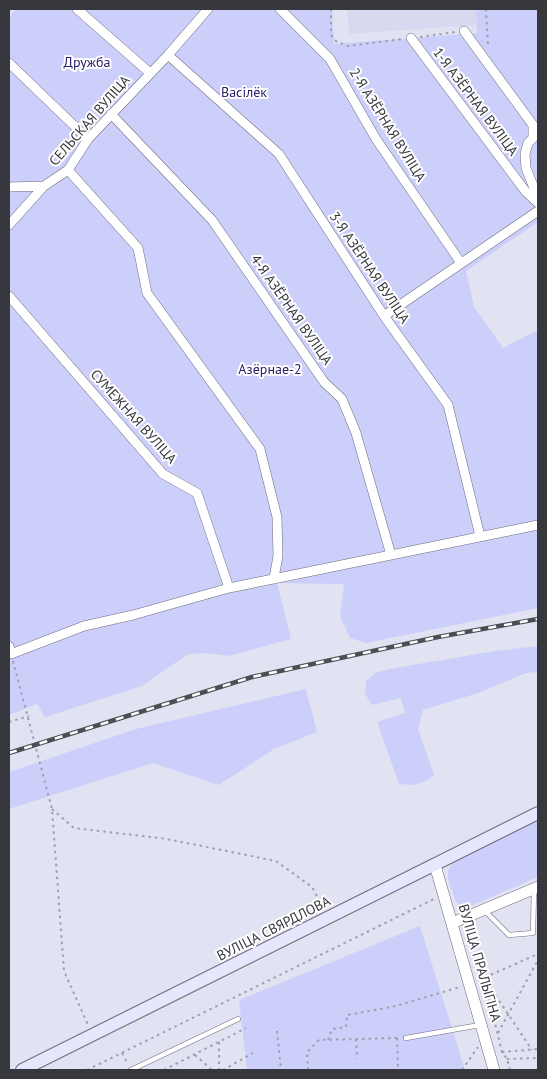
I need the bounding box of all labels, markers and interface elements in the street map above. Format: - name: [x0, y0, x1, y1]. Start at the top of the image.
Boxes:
- street label: 1-Я АЗЁРНАЯ ВУЛІЦА: [429, 45, 521, 159]
- park label: Дружба: [64, 55, 110, 71]
- street label: 2-Я АЗЁРНАЯ ВУЛІЦА: [345, 65, 429, 185]
- street label: СЕЛЬСКАЯ ВУЛІЦА: [46, 72, 134, 170]
- park label: Васілёк: [221, 85, 267, 101]
- street label: 3-Я АЗЁРНАЯ ВУЛІЦА: [325, 209, 413, 327]
- street label: 4-Я АЗЁРНАЯ ВУЛІЦА: [247, 252, 335, 368]
- park label: Азёрнае-2: [238, 362, 302, 378]
- street label: СУМЕЖНАЯ ВУЛІЦА: [86, 367, 180, 467]
- street label: ВУЛІЦА СВЯРДЛОВА: [214, 893, 334, 965]
- street label: ВУЛІЦА ПРАЛЫГІНА: [454, 902, 504, 1024]

